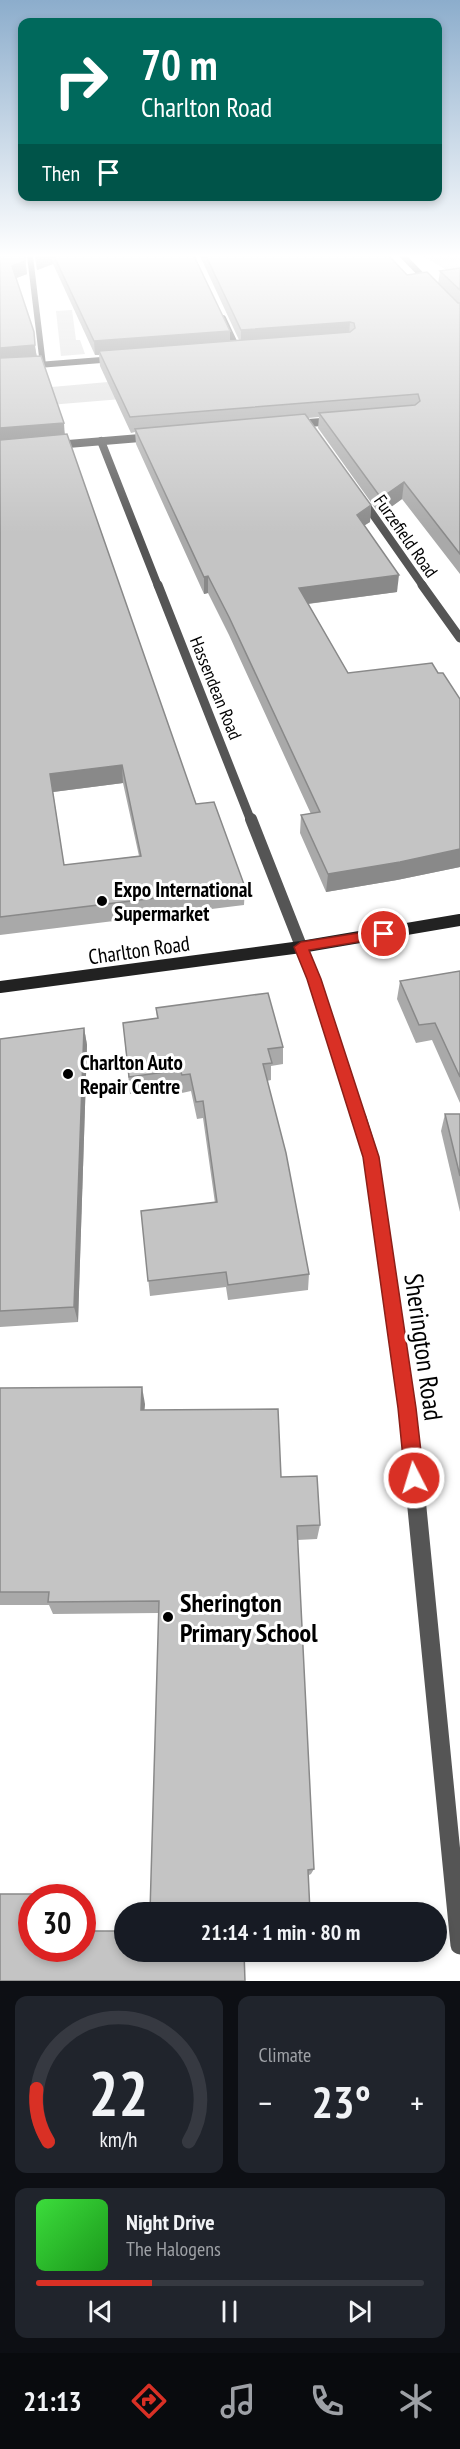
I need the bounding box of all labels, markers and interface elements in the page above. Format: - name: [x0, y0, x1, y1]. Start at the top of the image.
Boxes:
- text: 70 m: [141, 37, 218, 92]
- icon: right: [42, 42, 120, 120]
- text: Charlton Road: [141, 90, 272, 124]
- icon: arrive: [92, 156, 125, 189]
- text: Then: [42, 159, 80, 187]
- street label: Furzefield Road: [369, 490, 443, 582]
- street label: Hassendean Road: [185, 633, 247, 743]
- place label: Expo International Supermarket: [114, 876, 253, 927]
- marker: Expo International Supermarket: [95, 894, 109, 908]
- pin: [358, 908, 409, 959]
- icon: arrive: [367, 917, 400, 950]
- street label: Charlton Road: [87, 930, 191, 970]
- place label: Charlton Auto Repair Centre: [80, 1049, 183, 1100]
- marker: Charlton Auto Repair Centre: [61, 1067, 75, 1081]
- street label: Sherington Road: [397, 1271, 451, 1423]
- position arrow: [382, 1446, 446, 1510]
- place label: Sherington Primary School: [180, 1586, 318, 1649]
- marker: Sherington Primary School: [161, 1610, 175, 1624]
- speed limit sign: 30: [18, 1884, 96, 1962]
- text: 21:14 · 1 min · 80 m: [201, 1918, 360, 1946]
- text: Climate: [259, 2042, 311, 2068]
- text: 22: [89, 2052, 149, 2133]
- text: 23°: [312, 2072, 371, 2130]
- text: −: [259, 2081, 272, 2124]
- text: +: [410, 2081, 424, 2124]
- text: km/h: [100, 2125, 138, 2153]
- text: Night Drive: [126, 2208, 215, 2236]
- text: The Halogens: [126, 2236, 221, 2262]
- icon: previous: [84, 2295, 117, 2328]
- icon: pause: [213, 2295, 246, 2328]
- icon: next: [343, 2295, 376, 2328]
- icon: directions: [128, 2380, 170, 2422]
- icon: music: [217, 2380, 259, 2422]
- icon: phone: [306, 2380, 348, 2422]
- icon: climate: [395, 2380, 437, 2422]
- text: 21:13: [23, 2384, 82, 2418]

